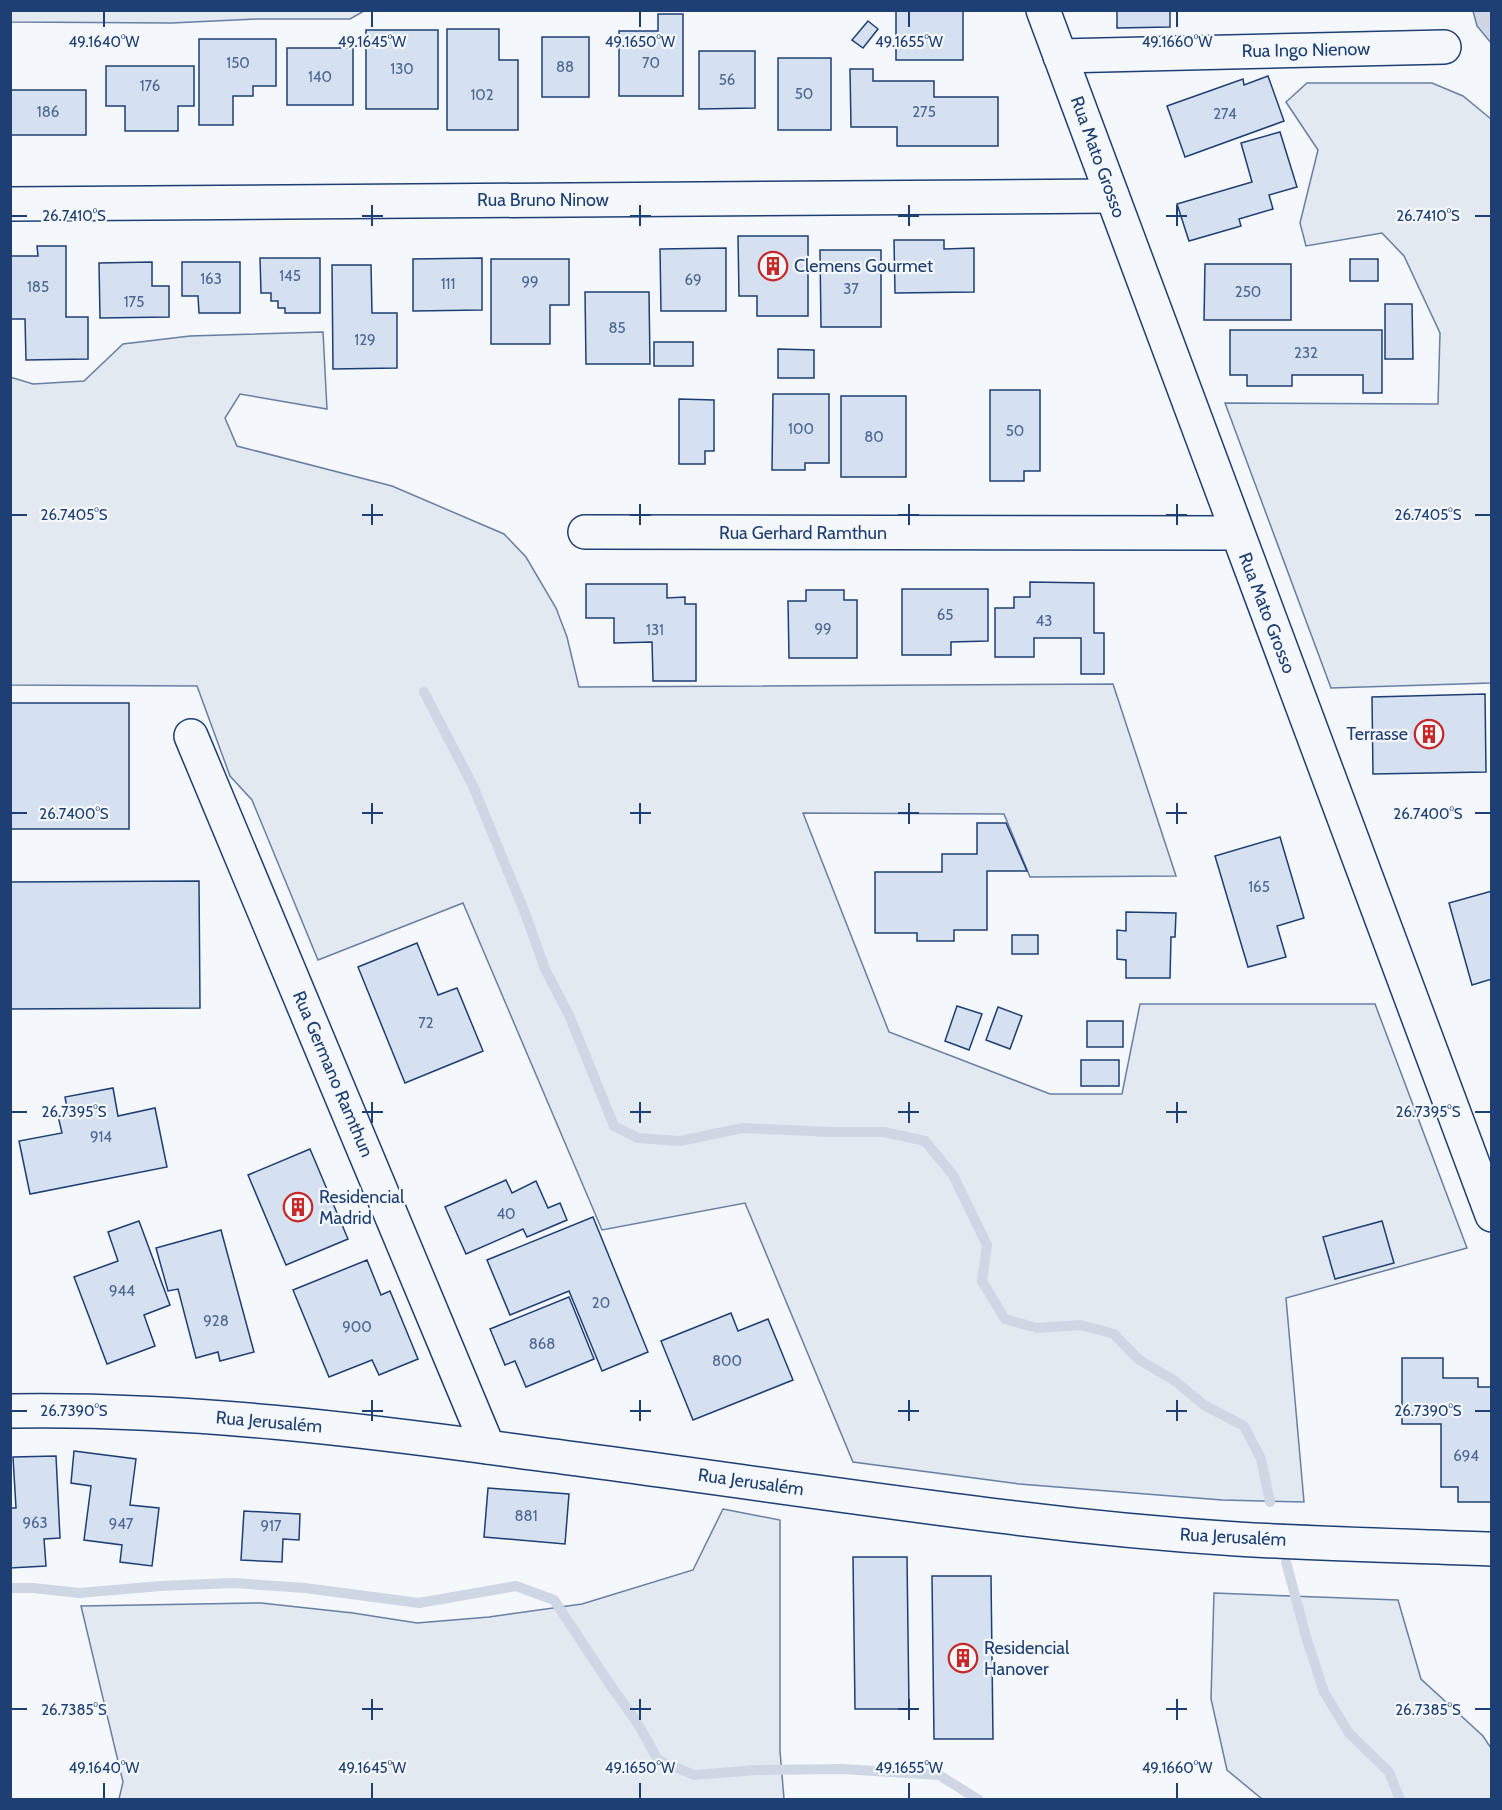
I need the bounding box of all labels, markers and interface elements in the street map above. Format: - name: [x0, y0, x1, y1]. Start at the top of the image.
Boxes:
- text: 49.1640°W: [69, 33, 140, 51]
- text: 49.1645°W: [338, 33, 407, 51]
- text: 49.1650°W: [605, 33, 676, 51]
- text: 49.1655°W: [875, 33, 944, 51]
- text: 49.1660°W: [1142, 33, 1213, 51]
- street label: Rua Ingo Nienow: [1241, 38, 1371, 62]
- house number: 150: [226, 54, 250, 72]
- house number: 70: [642, 54, 660, 72]
- house number: 88: [556, 58, 574, 76]
- house number: 130: [390, 60, 414, 78]
- house number: 140: [308, 68, 332, 86]
- house number: 56: [719, 71, 735, 89]
- house number: 176: [140, 77, 160, 95]
- house number: 50: [795, 85, 813, 103]
- house number: 102: [470, 86, 494, 104]
- street label: Rua Mato Grosso: [1066, 93, 1130, 221]
- house number: 186: [37, 103, 59, 121]
- house number: 275: [912, 103, 936, 121]
- house number: 274: [1213, 105, 1237, 123]
- street label: Rua Bruno Ninow: [477, 189, 609, 211]
- text: 26.7410°S: [42, 207, 106, 225]
- text: 26.7410°S: [1396, 207, 1460, 225]
- building icon: Clemens Gourmet: [757, 250, 789, 282]
- place label: Clemens Gourmet: [794, 255, 933, 277]
- house number: 145: [279, 267, 301, 285]
- house number: 163: [200, 270, 222, 288]
- house number: 69: [684, 271, 702, 289]
- house number: 99: [521, 273, 539, 291]
- house number: 111: [441, 275, 455, 293]
- house number: 185: [27, 278, 49, 296]
- house number: 37: [843, 280, 859, 298]
- house number: 250: [1235, 283, 1261, 301]
- house number: 175: [124, 293, 144, 311]
- house number: 85: [608, 319, 626, 337]
- house number: 129: [354, 331, 376, 349]
- house number: 232: [1294, 344, 1318, 362]
- house number: 100: [788, 420, 814, 438]
- house number: 50: [1006, 422, 1024, 440]
- house number: 80: [864, 428, 884, 446]
- text: 26.7405°S: [41, 506, 108, 524]
- text: 26.7405°S: [1395, 506, 1462, 524]
- street label: Rua Gerhard Ramthun: [719, 522, 887, 544]
- street label: Rua Mato Grosso: [1234, 549, 1300, 677]
- house number: 65: [937, 606, 953, 624]
- house number: 43: [1036, 612, 1052, 630]
- house number: 99: [814, 620, 832, 638]
- house number: 131: [646, 621, 664, 639]
- building icon: Terrasse: [1413, 718, 1445, 750]
- place label: Terrasse: [1347, 723, 1408, 745]
- text: 26.7400°S: [39, 805, 109, 823]
- text: 26.7400°S: [1393, 805, 1463, 823]
- house number: 165: [1248, 878, 1270, 896]
- street label: Rua Germano Ramthun: [288, 988, 378, 1160]
- house number: 72: [418, 1014, 434, 1032]
- text: 26.7395°S: [42, 1103, 107, 1121]
- text: 26.7395°S: [1396, 1103, 1461, 1121]
- house number: 914: [90, 1128, 112, 1146]
- place label: Residencial Madrid: [319, 1186, 405, 1229]
- building icon: Residencial Madrid: [282, 1191, 314, 1223]
- house number: 40: [496, 1205, 516, 1223]
- house number: 944: [109, 1282, 135, 1300]
- house number: 20: [592, 1294, 610, 1312]
- house number: 928: [203, 1312, 229, 1330]
- house number: 900: [342, 1318, 372, 1336]
- house number: 868: [529, 1335, 555, 1353]
- house number: 800: [712, 1352, 742, 1370]
- text: 26.7390°S: [40, 1402, 108, 1420]
- text: 26.7390°S: [1394, 1402, 1462, 1420]
- street label: Rua Jerusalém: [215, 1406, 323, 1438]
- house number: 694: [1453, 1447, 1479, 1465]
- street label: Rua Jerusalém: [697, 1464, 805, 1500]
- house number: 881: [514, 1507, 538, 1525]
- house number: 963: [22, 1514, 48, 1532]
- house number: 947: [109, 1515, 134, 1533]
- house number: 917: [261, 1517, 282, 1535]
- street label: Rua Jerusalém: [1179, 1523, 1287, 1551]
- place label: Residencial Hanover: [984, 1637, 1070, 1680]
- building icon: Residencial Hanover: [947, 1642, 979, 1674]
- text: 26.7385°S: [41, 1701, 107, 1719]
- text: 26.7385°S: [1395, 1701, 1461, 1719]
- text: 49.1640°W: [69, 1759, 140, 1777]
- text: 49.1645°W: [338, 1759, 407, 1777]
- text: 49.1650°W: [605, 1759, 676, 1777]
- text: 49.1655°W: [875, 1759, 944, 1777]
- text: 49.1660°W: [1142, 1759, 1213, 1777]

